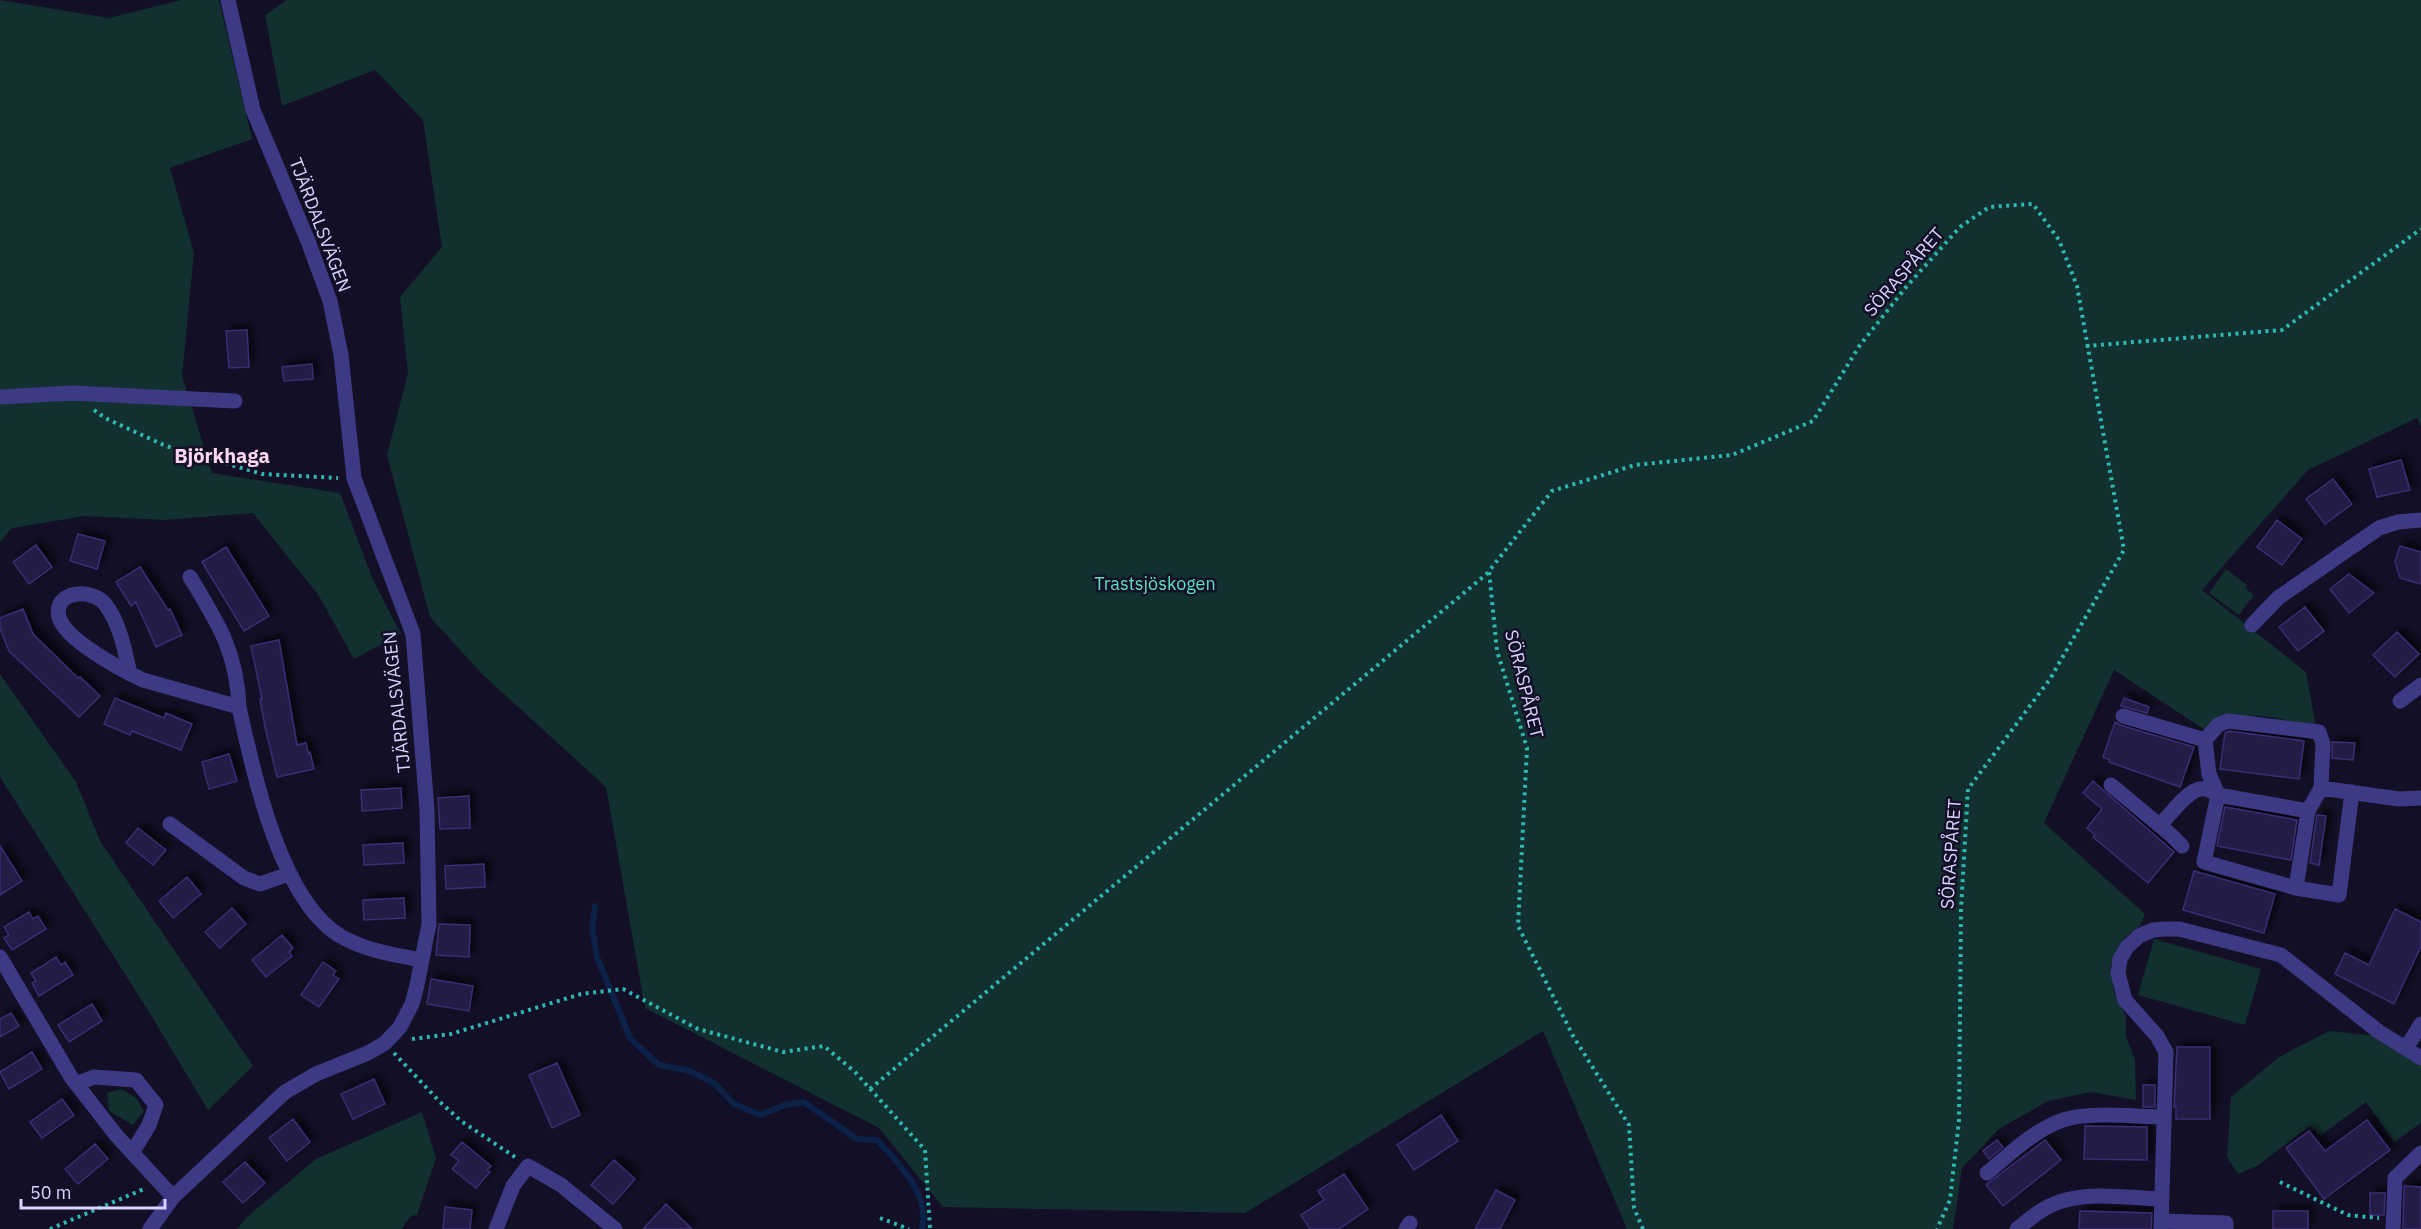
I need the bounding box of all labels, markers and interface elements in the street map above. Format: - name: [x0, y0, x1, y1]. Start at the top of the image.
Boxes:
- street label: TJÄRDALSVÄGEN: [284, 155, 357, 295]
- street label: SÖRASPÅRET: [1858, 222, 1949, 321]
- district label: Björkhaga: [174, 442, 270, 469]
- park label: Trastsjöskogen: [1094, 572, 1216, 595]
- street label: SÖRASPÅRET: [1500, 627, 1550, 740]
- street label: TJÄRDALSVÄGEN: [378, 630, 415, 774]
- street label: SÖRASPÅRET: [1934, 798, 1966, 910]
- scale bar: [21, 1172, 165, 1210]
- text: 50 m: [30, 1181, 72, 1204]

